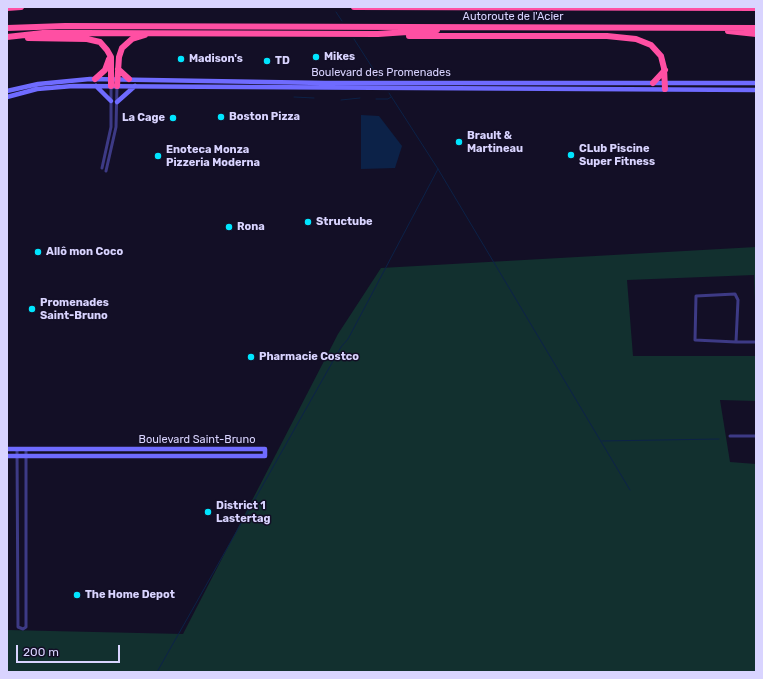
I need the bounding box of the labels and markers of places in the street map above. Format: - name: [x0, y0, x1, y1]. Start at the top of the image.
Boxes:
- place label: Mikes: [324, 50, 355, 64]
- place label: Madison's: [189, 52, 243, 66]
- marker: Mikes: [311, 52, 321, 62]
- marker: Madison's: [176, 54, 186, 64]
- place label: TD: [275, 54, 290, 68]
- marker: TD: [262, 56, 272, 66]
- place label: Boston Pizza: [229, 110, 300, 124]
- place label: La Cage: [122, 111, 165, 125]
- marker: Boston Pizza: [216, 112, 226, 122]
- marker: La Cage: [168, 113, 178, 123]
- place label: Brault & Martineau: [467, 129, 523, 155]
- marker: Brault & Martineau: [454, 137, 464, 147]
- place label: CLub Piscine Super Fitness: [579, 142, 655, 168]
- place label: Enoteca Monza Pizzeria Moderna: [166, 143, 260, 169]
- marker: CLub Piscine Super Fitness: [566, 150, 576, 160]
- marker: Enoteca Monza Pizzeria Moderna: [153, 151, 163, 161]
- place label: Structube: [316, 215, 373, 229]
- marker: Structube: [303, 217, 313, 227]
- place label: Rona: [237, 220, 265, 234]
- marker: Rona: [224, 222, 234, 232]
- place label: Allô mon Coco: [46, 245, 123, 259]
- marker: Allô mon Coco: [33, 247, 43, 257]
- place label: Promenades Saint-Bruno: [40, 296, 109, 322]
- marker: Promenades Saint-Bruno: [27, 304, 37, 314]
- place label: Pharmacie Costco: [259, 350, 359, 364]
- marker: Pharmacie Costco: [246, 352, 256, 362]
- place label: District 1 Lastertag: [216, 499, 270, 525]
- marker: District 1 Lastertag: [203, 507, 213, 517]
- place label: The Home Depot: [85, 588, 175, 602]
- marker: The Home Depot: [72, 590, 82, 600]

